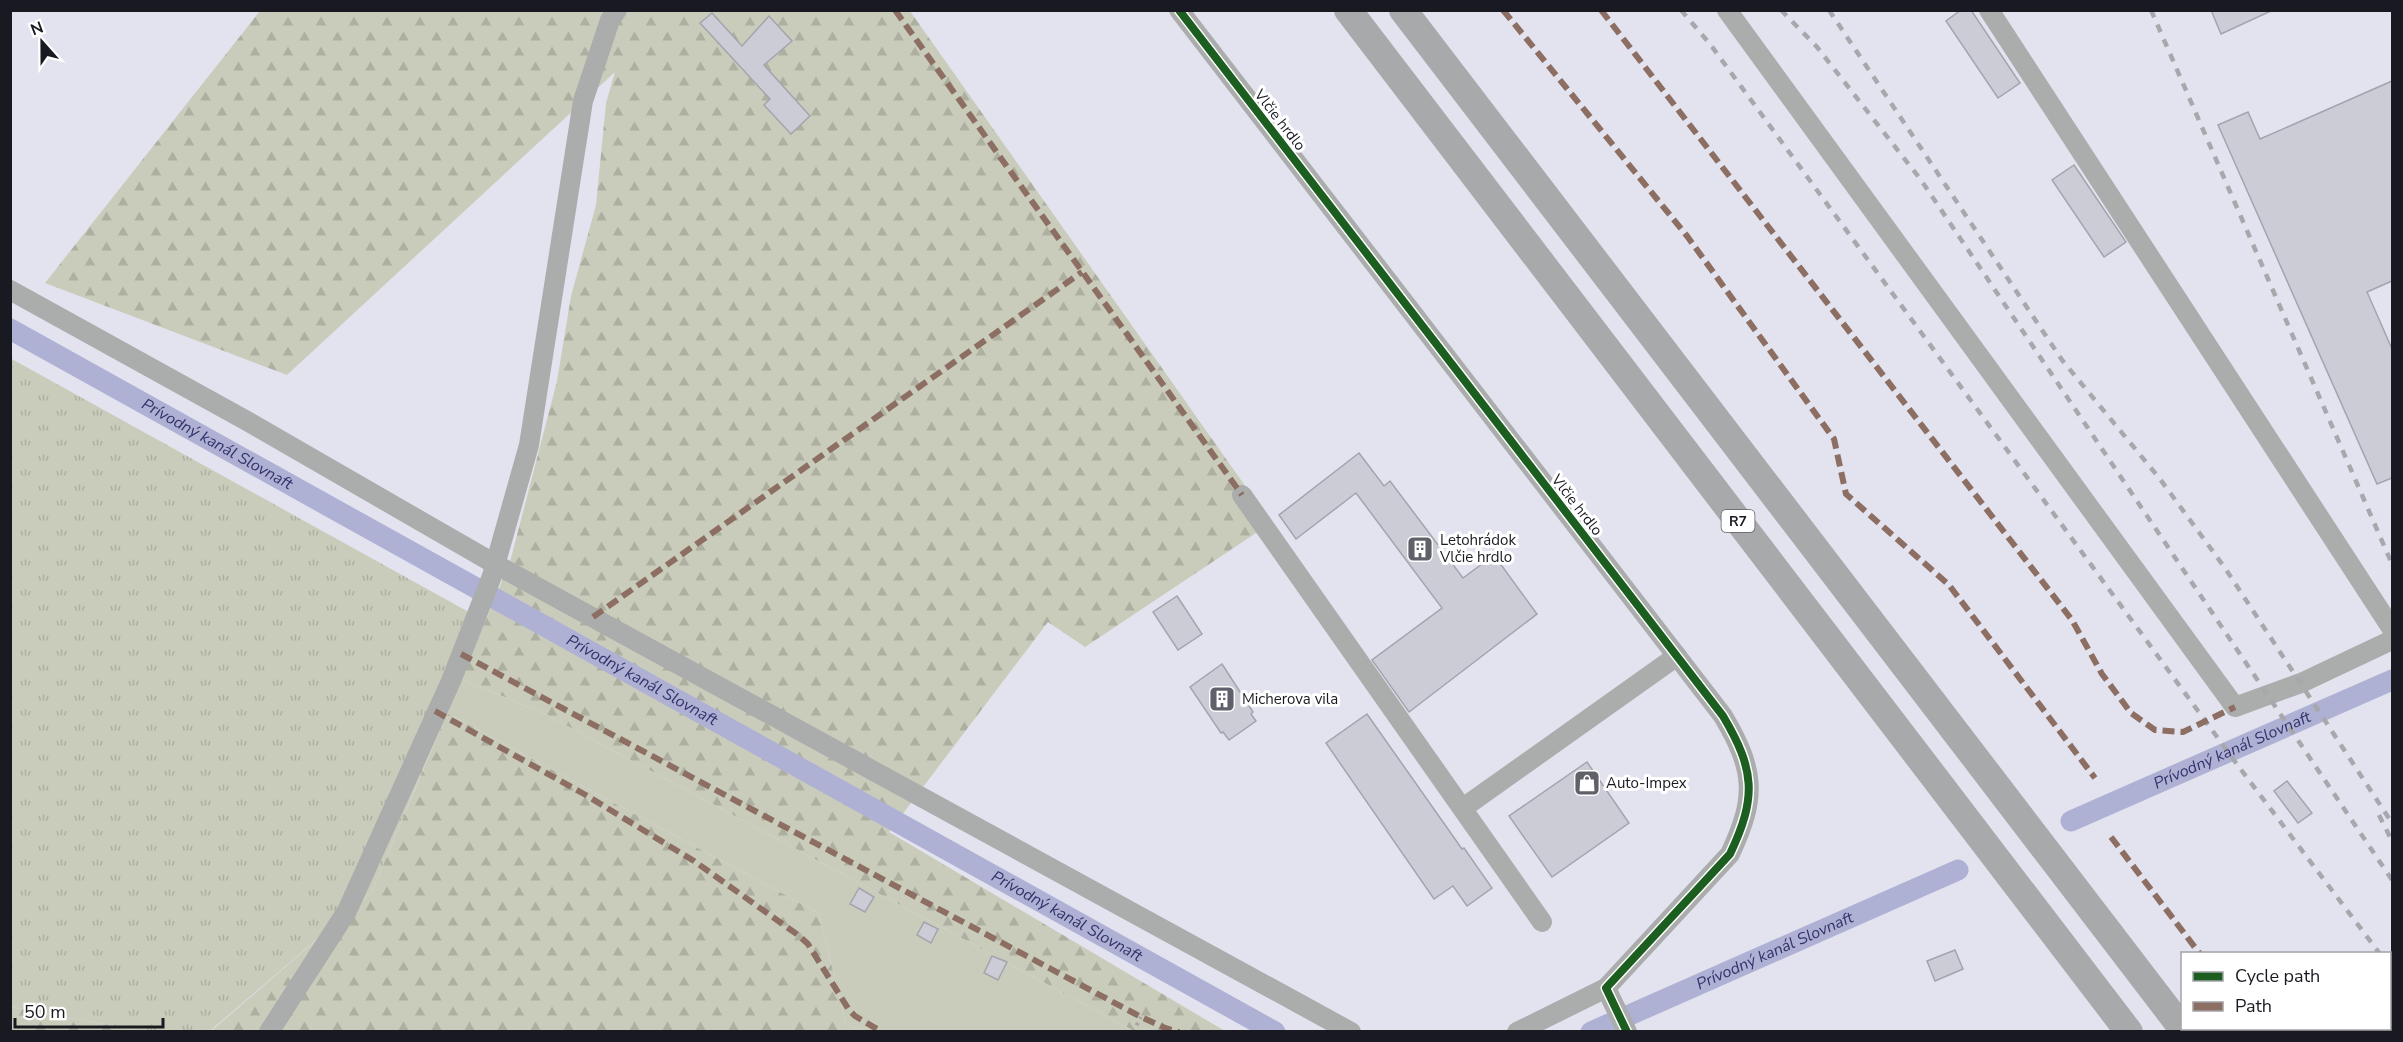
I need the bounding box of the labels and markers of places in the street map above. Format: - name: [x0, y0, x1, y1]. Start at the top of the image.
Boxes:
- place label: Letohrádok Vlčie hrdlo: [1439, 530, 1516, 567]
- building icon: Letohrádok Vlčie hrdlo: [1405, 534, 1435, 564]
- building icon: Micherova vila: [1207, 684, 1237, 714]
- place label: Micherova vila: [1242, 689, 1338, 709]
- shop icon: Auto-Impex: [1572, 768, 1602, 798]
- place label: Auto-Impex: [1606, 773, 1687, 793]

